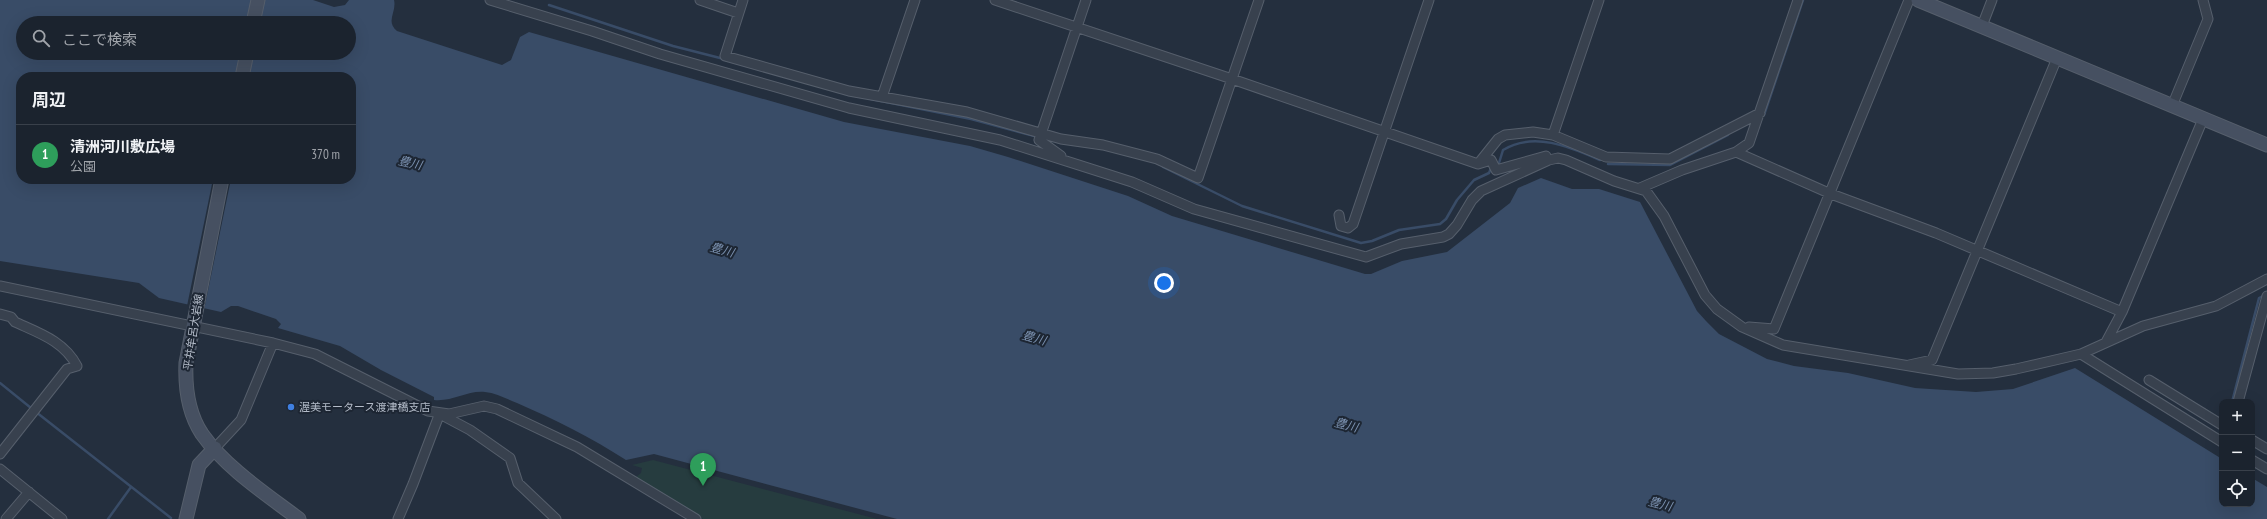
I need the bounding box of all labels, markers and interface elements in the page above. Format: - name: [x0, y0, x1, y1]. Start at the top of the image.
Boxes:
- search box: [16, 16, 356, 60]
- icon: search: [30, 27, 52, 49]
- text: ここで検索: [62, 30, 137, 49]
- text: 周辺: [32, 89, 66, 111]
- text: 清洲河川敷広場: [70, 137, 175, 156]
- text: 1: [42, 146, 48, 163]
- text: 370 m: [311, 146, 340, 163]
- water label: 豊川: [397, 153, 425, 173]
- text: 公園: [70, 158, 96, 175]
- water label: 豊川: [709, 239, 738, 261]
- your location: [1154, 273, 1174, 293]
- street label: 平井牟呂大岩線: [180, 293, 206, 371]
- water label: 豊川: [1021, 327, 1050, 349]
- map controls: [2219, 399, 2255, 507]
- button: +: [2219, 399, 2255, 435]
- place label: 渥美モータース渡津橋支店: [299, 400, 430, 414]
- marker: 渥美モータース渡津橋支店: [286, 402, 296, 412]
- water label: 豊川: [1333, 414, 1362, 435]
- button: −: [2219, 435, 2255, 471]
- pin: 1: [690, 453, 716, 486]
- button: locate: [2219, 471, 2255, 507]
- water label: 豊川: [1647, 493, 1676, 514]

